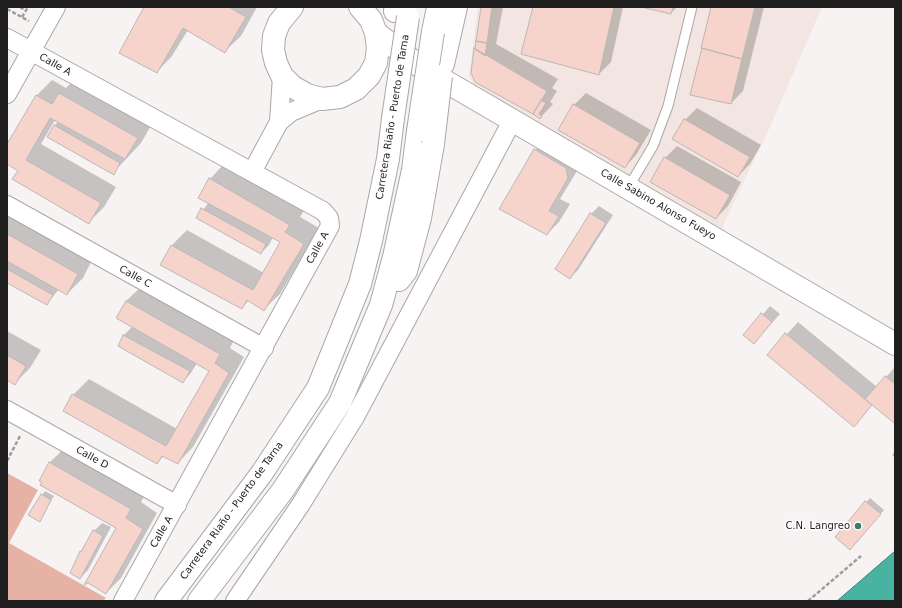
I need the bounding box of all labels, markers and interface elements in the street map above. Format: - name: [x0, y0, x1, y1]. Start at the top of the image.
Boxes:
- street label: Carretera Riaño - Puerto de Tarna: [374, 33, 412, 201]
- street label: Calle A: [37, 51, 73, 79]
- street label: Calle Sabino Alonso Fueyo: [598, 167, 718, 243]
- street label: Calle A: [304, 230, 332, 266]
- street label: Calle C: [117, 263, 153, 291]
- street label: Carretera Riaño - Puerto de Tarna: [178, 440, 286, 582]
- street label: Calle D: [73, 444, 111, 472]
- street label: Calle A: [148, 514, 176, 550]
- place label: C.N. Langreo: [785, 520, 850, 532]
- marker: C.N. Langreo: [853, 521, 863, 531]

